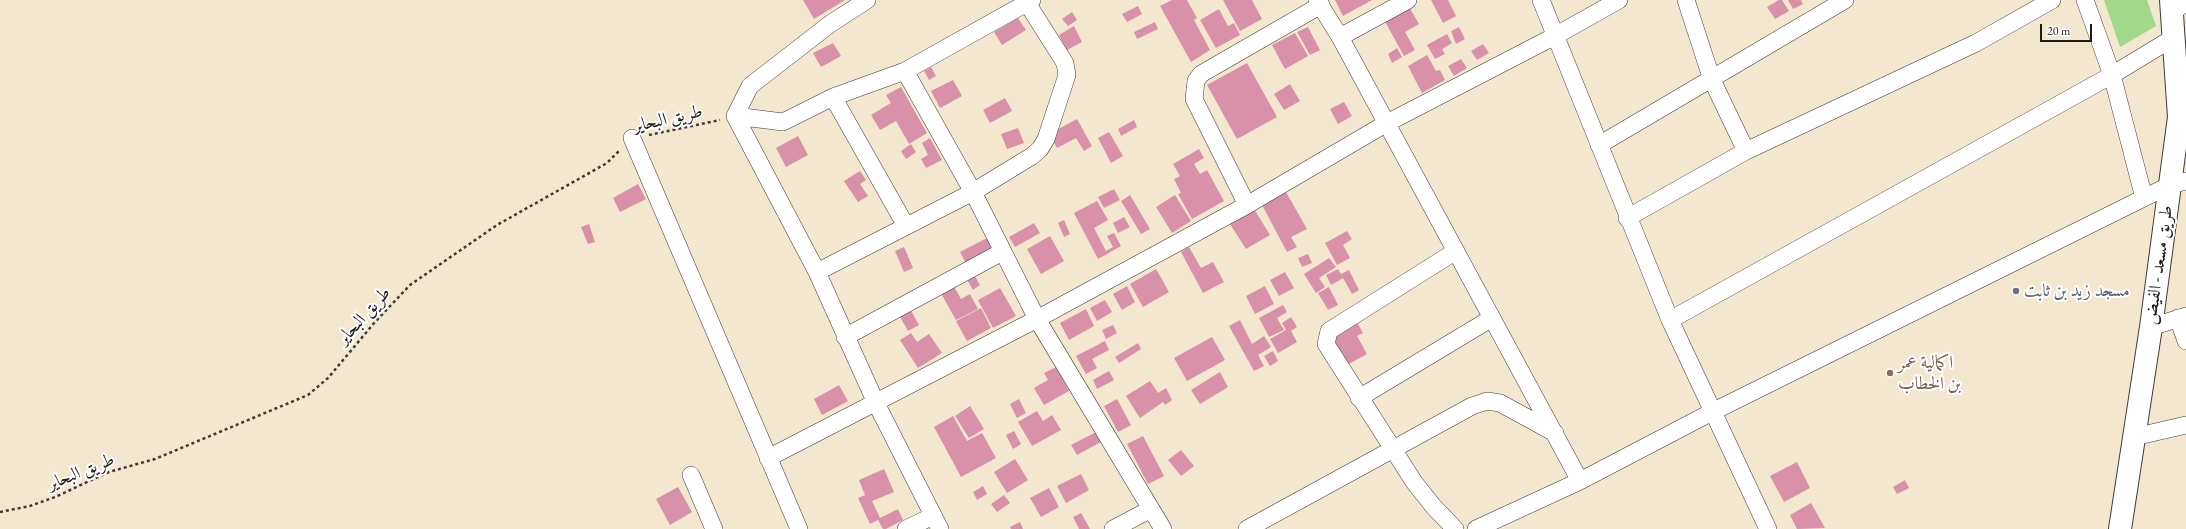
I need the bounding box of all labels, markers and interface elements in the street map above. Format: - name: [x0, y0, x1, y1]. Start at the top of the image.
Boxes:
- scale bar: [2042, 16, 2094, 42]
- text: 20 m: [2047, 23, 2070, 39]
- street label: طريق البحاير: [631, 101, 705, 137]
- street label: طريق مسعد - الفيض: [2140, 204, 2178, 326]
- place label: مسجد زيد بن ثابت: [2024, 280, 2130, 302]
- street label: طريق البحاير: [332, 283, 396, 349]
- marker: مسجد زيد بن ثابت: [2011, 286, 2021, 296]
- place label: اكمالية عمر بن الخطاب: [1898, 352, 1961, 394]
- marker: اكمالية عمر بن الخطاب: [1885, 368, 1895, 378]
- street label: طريق البحاير: [44, 449, 118, 495]

